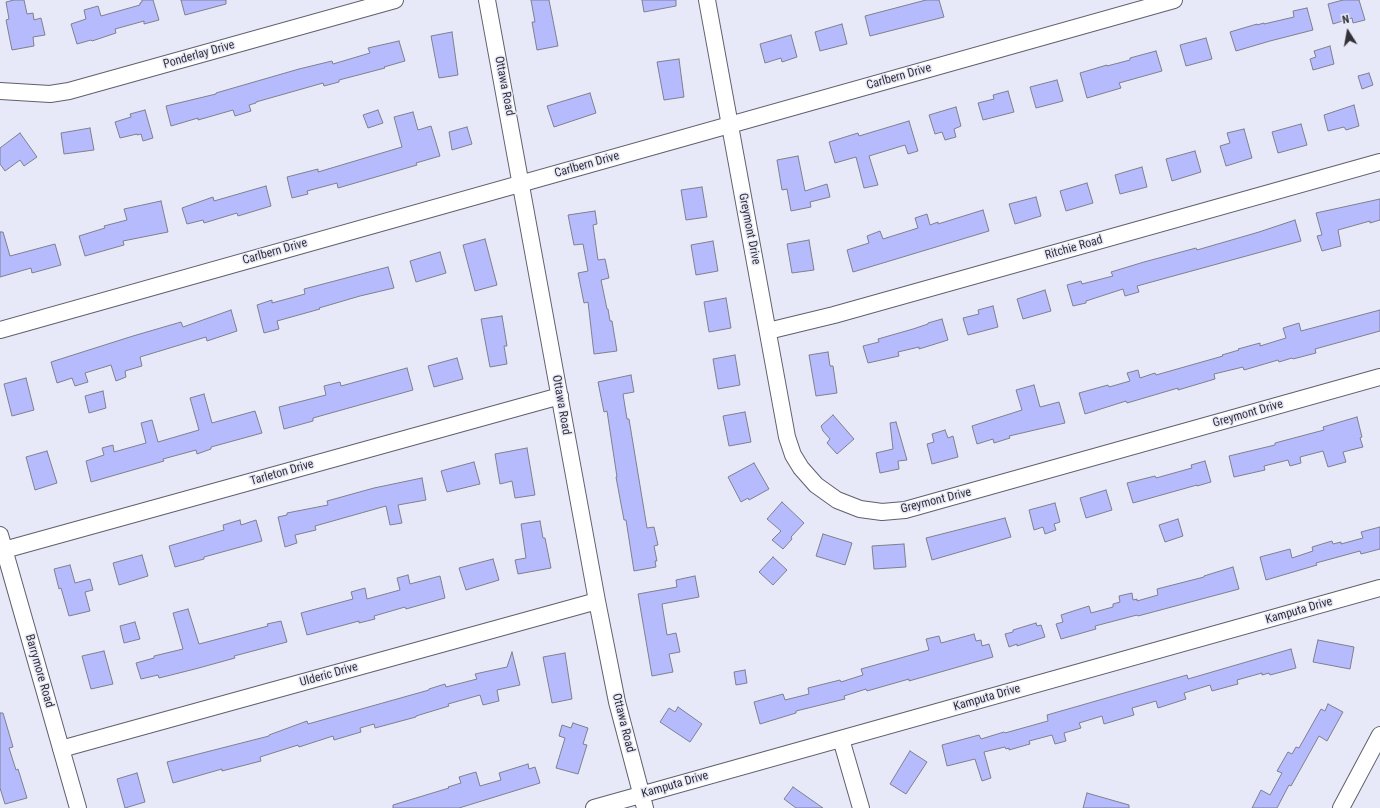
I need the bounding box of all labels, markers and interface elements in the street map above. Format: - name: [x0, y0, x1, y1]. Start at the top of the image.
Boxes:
- north arrow: [1328, 12, 1368, 52]
- text: N: [1341, 13, 1350, 27]
- street label: Ponderlay Drive: [162, 38, 236, 72]
- street label: Ottawa Road: [491, 55, 517, 117]
- street label: Carlbern Drive: [865, 61, 933, 93]
- street label: Carlbern Drive: [553, 149, 621, 181]
- street label: Greymont Drive: [735, 192, 763, 266]
- street label: Ritchie Road: [1044, 233, 1104, 263]
- street label: Carlbern Drive: [241, 236, 309, 268]
- street label: Ottawa Road: [549, 374, 573, 436]
- street label: Greymont Drive: [1211, 397, 1285, 431]
- street label: Tarleton Drive: [249, 457, 315, 489]
- street label: Greymont Drive: [899, 485, 973, 517]
- street label: Kamputa Drive: [1264, 595, 1334, 627]
- street label: Barrymore Road: [22, 633, 56, 709]
- street label: Ulderic Drive: [298, 660, 360, 690]
- street label: Kamputa Drive: [952, 682, 1022, 714]
- street label: Ottawa Road: [609, 692, 637, 754]
- street label: Kamputa Drive: [640, 769, 710, 801]

